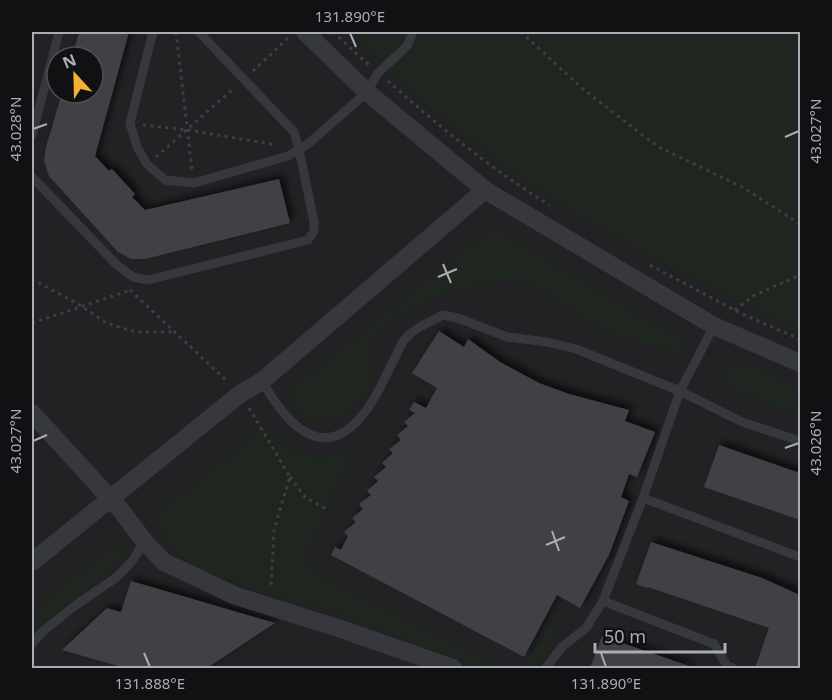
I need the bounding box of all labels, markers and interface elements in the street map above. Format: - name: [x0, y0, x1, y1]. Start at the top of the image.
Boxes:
- text: 131.890°E: [315, 6, 385, 26]
- north arrow: [45, 45, 105, 105]
- text: N: [59, 48, 80, 74]
- text: 43.028°N: [5, 97, 25, 161]
- text: 43.027°N: [805, 99, 825, 163]
- text: 43.027°N: [5, 409, 25, 473]
- text: 43.026°N: [805, 411, 825, 475]
- scale bar: [595, 616, 726, 654]
- text: 50 m: [604, 624, 646, 648]
- text: 131.888°E: [115, 673, 185, 693]
- text: 131.890°E: [571, 673, 641, 693]

